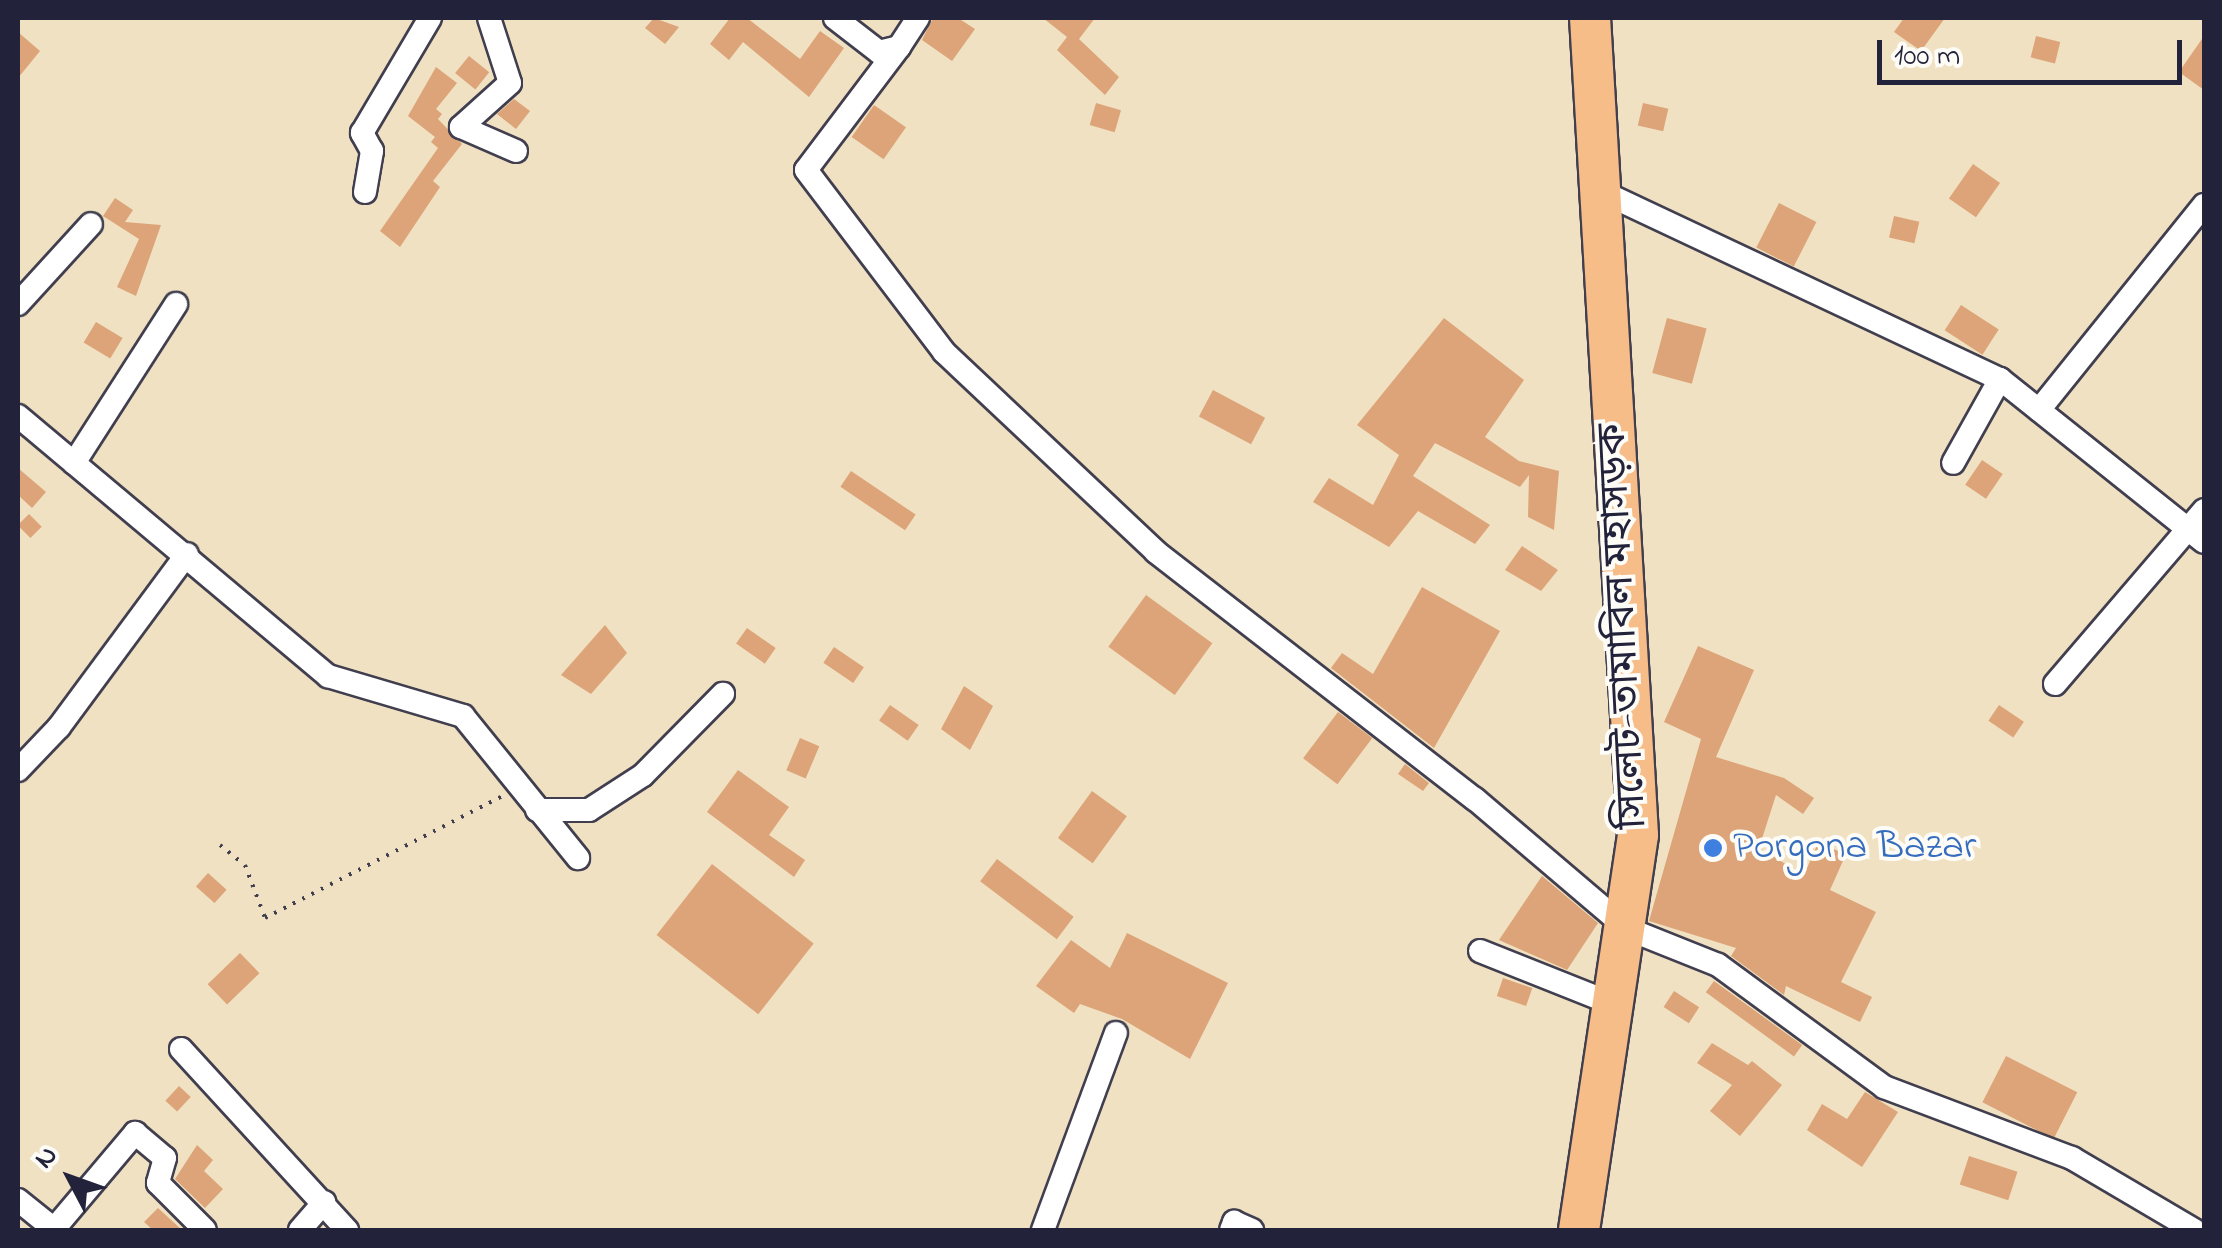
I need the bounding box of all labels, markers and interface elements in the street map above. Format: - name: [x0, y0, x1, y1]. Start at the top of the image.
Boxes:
- scale bar: [1882, 20, 2187, 82]
- text: 100 m: [1894, 35, 1960, 79]
- street label: সিলেট-তামাবিল মহাসড়ক: [1590, 422, 1660, 830]
- place label: Porgona Bazar: [1733, 824, 1976, 872]
- marker: Porgona Bazar: [1702, 837, 1724, 859]
- north arrow: [20, 1128, 120, 1228]
- text: N: [25, 1137, 69, 1179]

